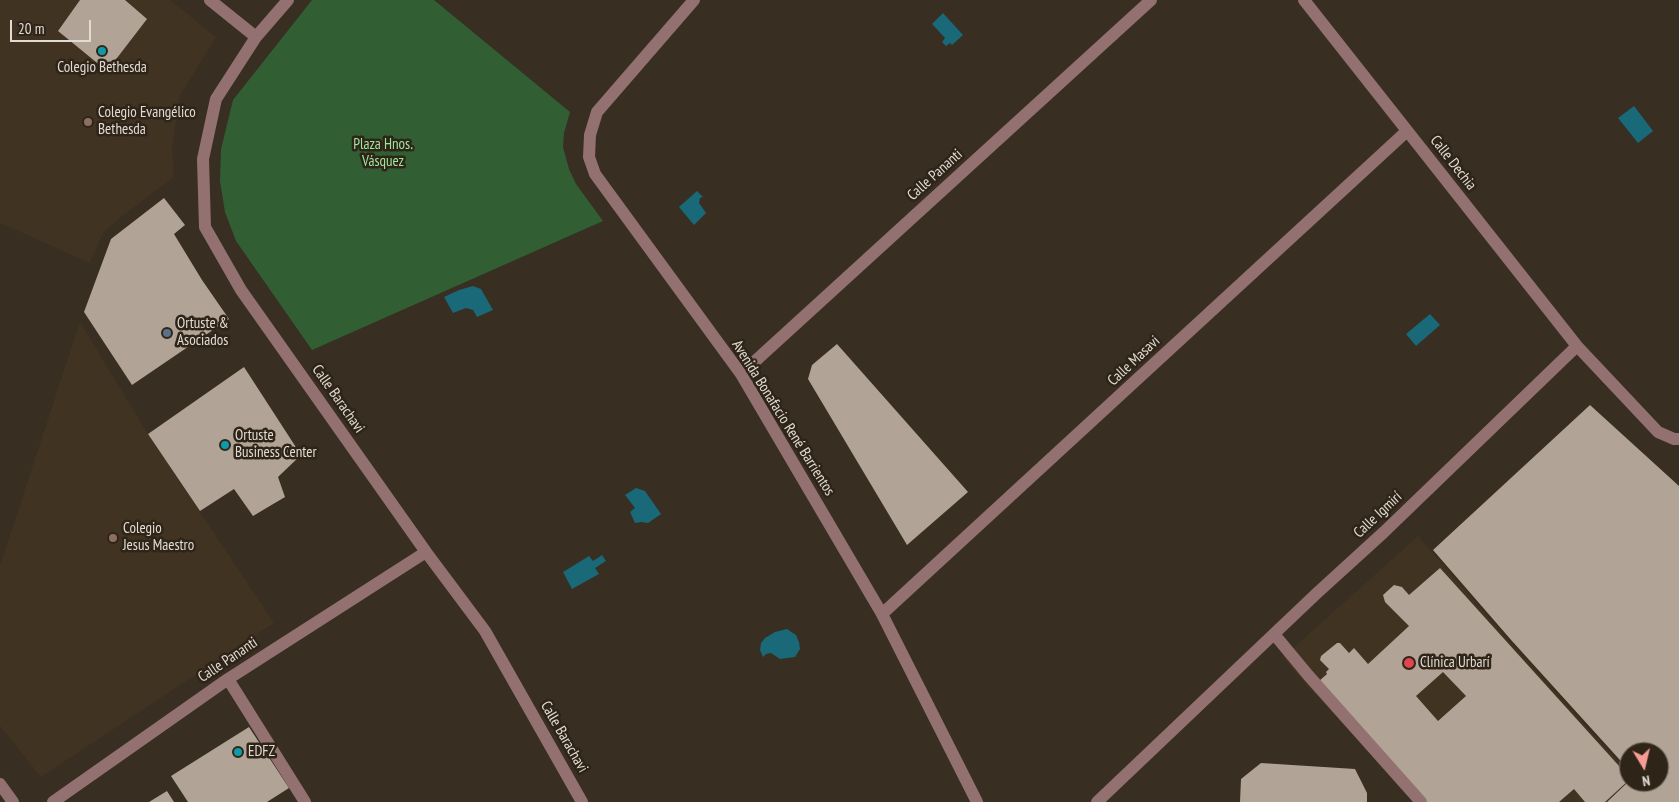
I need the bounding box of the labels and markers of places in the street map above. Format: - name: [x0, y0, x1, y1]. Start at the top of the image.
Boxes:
- marker: Colegio Bethesda: [96, 45, 108, 57]
- place label: Colegio Bethesda: [57, 59, 147, 77]
- place label: Colegio Evangélico Bethesda: [98, 104, 196, 139]
- marker: Colegio Evangélico Bethesda: [82, 116, 94, 128]
- place label: Ortuste & Asociados: [177, 315, 229, 350]
- marker: Ortuste & Asociados: [161, 327, 173, 339]
- place label: Ortuste Business Center: [235, 427, 317, 462]
- marker: Ortuste Business Center: [219, 439, 231, 451]
- place label: Colegio Jesus Maestro: [123, 520, 194, 555]
- marker: Colegio Jesus Maestro: [107, 532, 119, 544]
- place label: Clínica Urbarí: [1420, 654, 1490, 672]
- marker: Clínica Urbarí: [1402, 656, 1416, 670]
- place label: EDFZ: [248, 743, 275, 761]
- marker: EDFZ: [232, 746, 244, 758]

